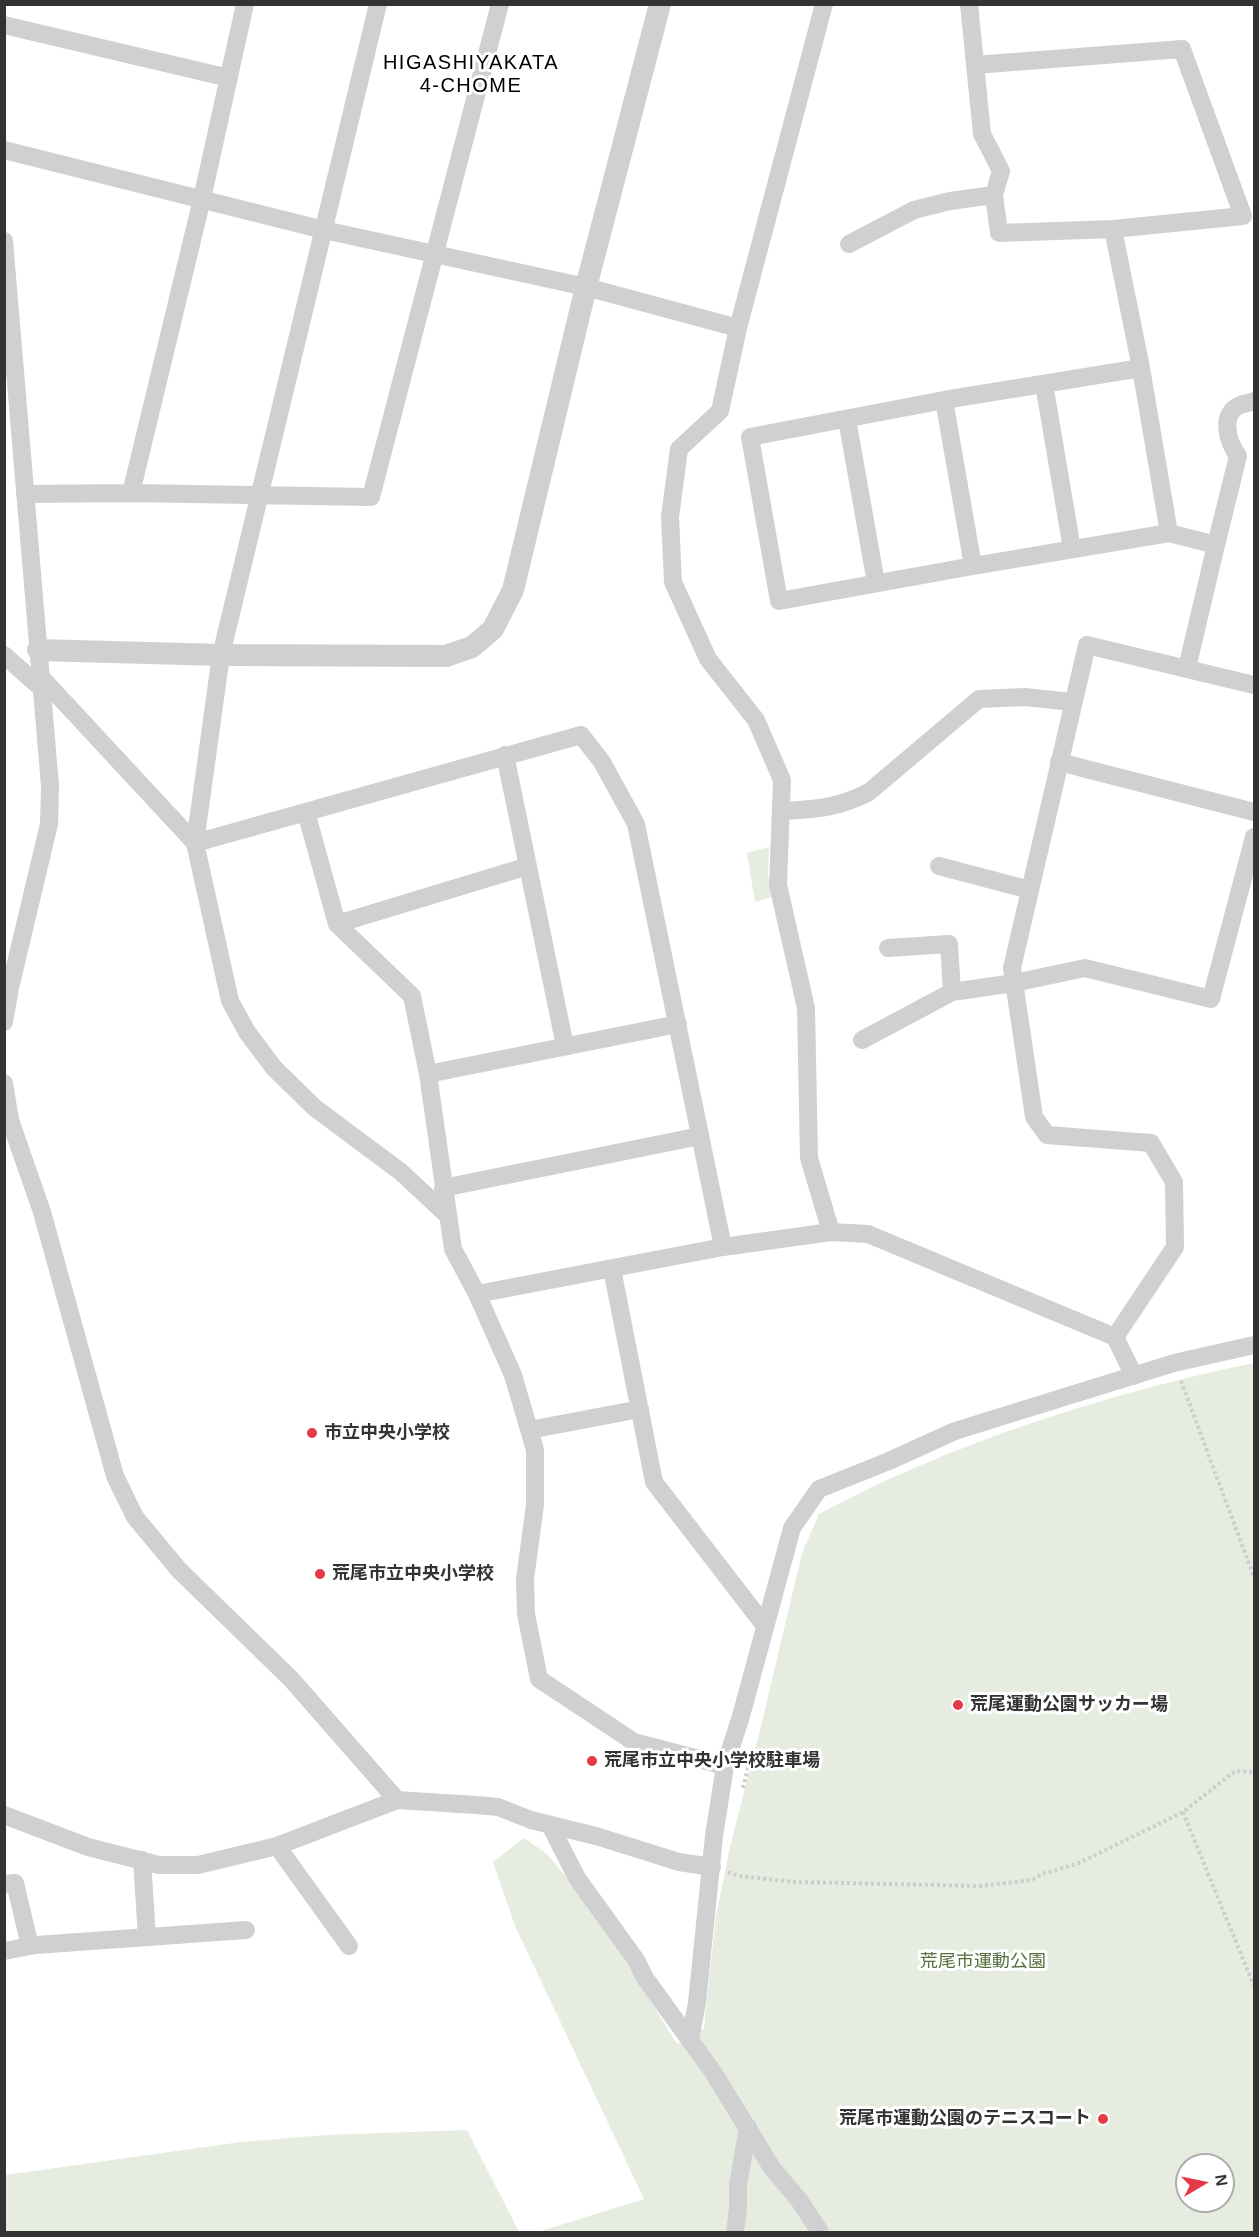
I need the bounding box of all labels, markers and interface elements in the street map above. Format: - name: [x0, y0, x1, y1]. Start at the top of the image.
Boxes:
- district label: HIGASHIYAKATA 4-CHOME: [383, 51, 559, 98]
- place label: 市立中央小学校: [324, 1422, 450, 1444]
- marker: 市立中央小学校: [305, 1426, 319, 1440]
- place label: 荒尾市立中央小学校: [332, 1563, 494, 1585]
- marker: 荒尾市立中央小学校: [313, 1567, 327, 1581]
- place label: 荒尾運動公園サッカー場: [970, 1694, 1168, 1716]
- marker: 荒尾運動公園サッカー場: [951, 1698, 965, 1712]
- place label: 荒尾市立中央小学校駐車場: [604, 1750, 820, 1772]
- marker: 荒尾市立中央小学校駐車場: [585, 1754, 599, 1768]
- park label: 荒尾市運動公園: [920, 1951, 1046, 1973]
- place label: 荒尾市運動公園のテニスコート: [839, 2108, 1091, 2130]
- marker: 荒尾市運動公園のテニスコート: [1096, 2112, 1110, 2126]
- north arrow: [1175, 2153, 1235, 2213]
- text: N: [1212, 2173, 1231, 2187]

